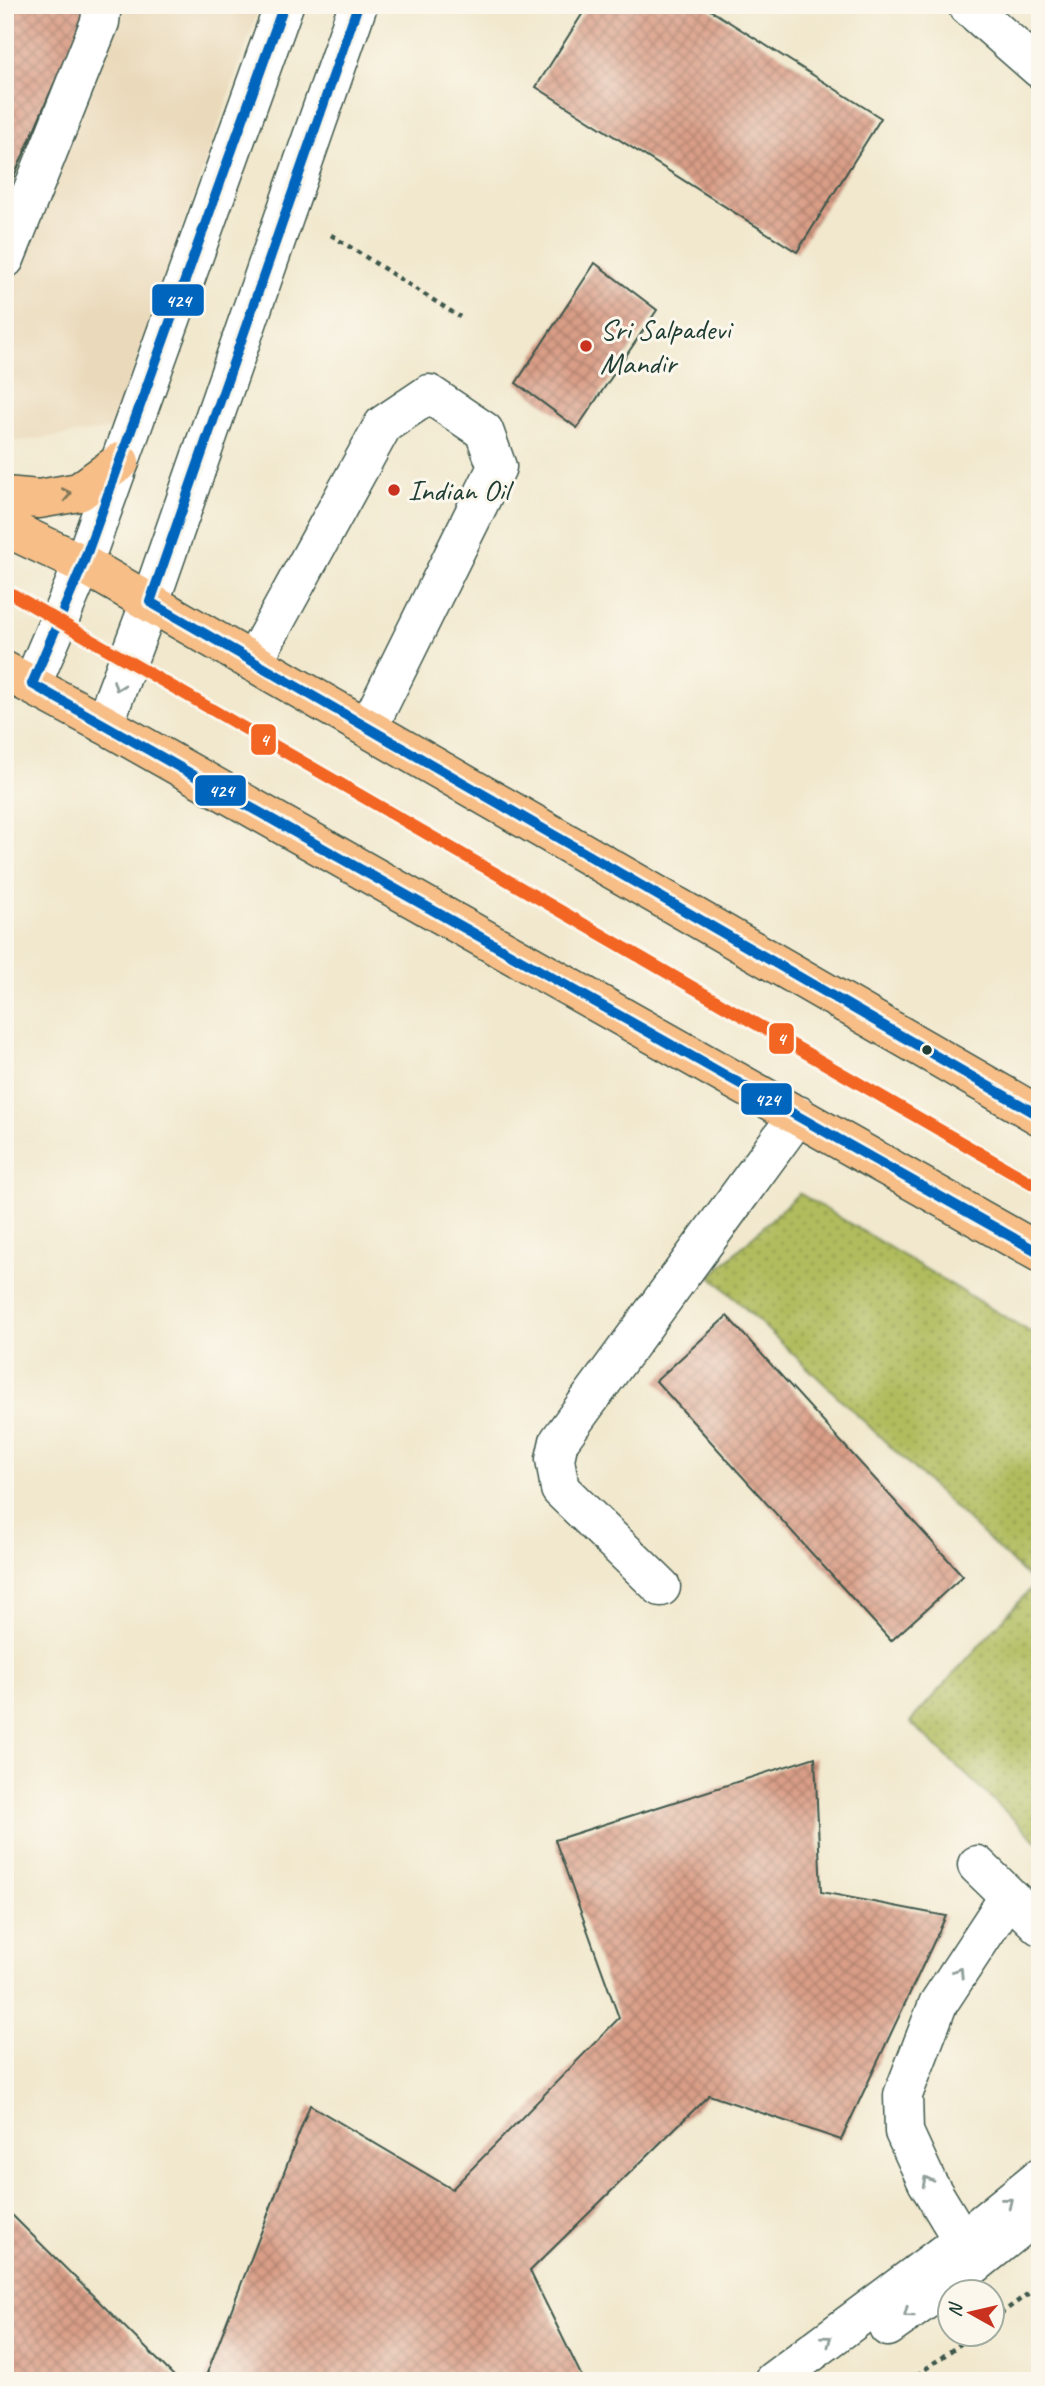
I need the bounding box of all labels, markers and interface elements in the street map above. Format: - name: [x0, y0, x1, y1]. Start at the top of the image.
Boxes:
- line badge: 424: [151, 283, 205, 317]
- text: 424: [165, 289, 193, 313]
- place label: Sri Salpadevi Mandir: [600, 310, 734, 382]
- marker: Sri Salpadevi Mandir: [578, 338, 594, 354]
- place label: Indian Oil: [408, 471, 514, 509]
- marker: Indian Oil: [386, 482, 402, 498]
- one-way arrow: [61, 487, 73, 502]
- one-way arrow: [113, 679, 127, 691]
- line badge: 4: [250, 723, 277, 756]
- text: 4: [260, 728, 271, 752]
- line badge: 424: [194, 774, 247, 807]
- text: 424: [208, 779, 236, 803]
- line badge: 4: [768, 1022, 795, 1055]
- text: 4: [777, 1027, 788, 1051]
- unlabelled marker: [920, 1043, 934, 1057]
- line badge: 424: [740, 1082, 793, 1116]
- text: 424: [754, 1088, 782, 1112]
- one-way arrow: [951, 1967, 963, 1980]
- one-way arrow: [922, 2176, 935, 2189]
- one-way arrow: [1000, 2198, 1013, 2210]
- north arrow: [936, 2278, 1006, 2348]
- text: N: [942, 2300, 968, 2318]
- one-way arrow: [903, 2305, 916, 2317]
- one-way arrow: [820, 2336, 832, 2348]

